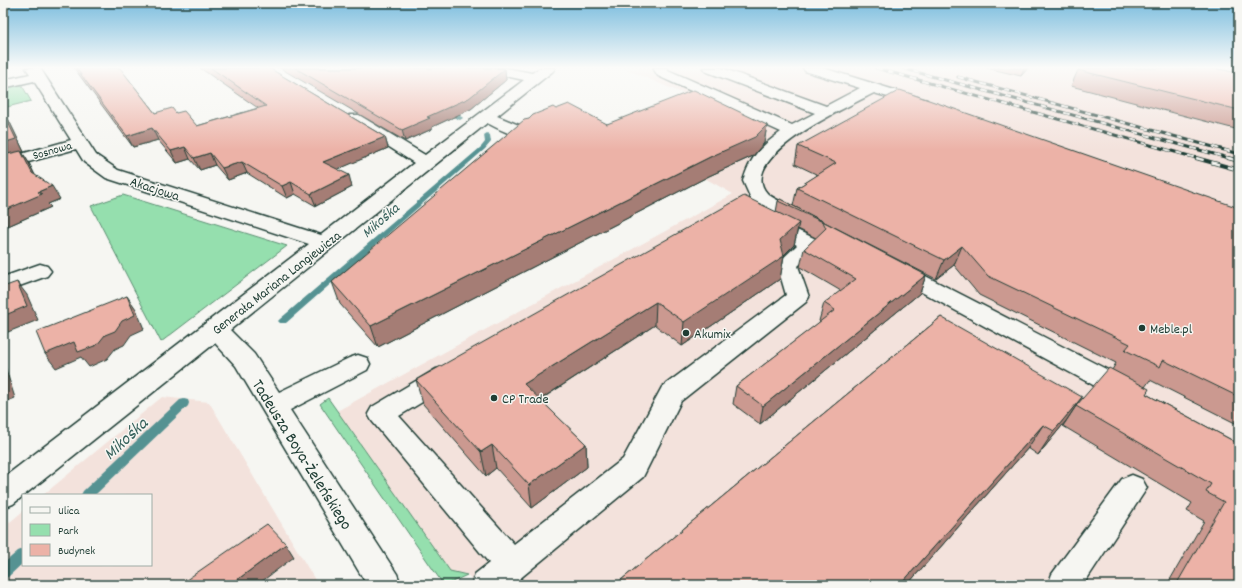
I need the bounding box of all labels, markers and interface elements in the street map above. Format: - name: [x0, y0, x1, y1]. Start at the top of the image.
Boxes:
- street label: Sosnowa: [31, 138, 74, 165]
- street label: Akacjowa: [127, 173, 182, 207]
- water label: Mikośka: [357, 198, 406, 244]
- street label: Generała Mariana Langiewicza: [208, 226, 346, 340]
- place label: Meble.pl: [1150, 320, 1193, 340]
- marker: Meble.pl: [1137, 323, 1147, 333]
- place label: Akumix: [694, 325, 731, 345]
- marker: Akumix: [681, 328, 691, 338]
- street label: Tadeusza Boya-Żeleńskiego: [244, 376, 357, 536]
- place label: CP Trade: [502, 390, 549, 410]
- marker: CP Trade: [489, 393, 499, 403]
- water label: Mikośka: [99, 412, 156, 467]
- legend: [22, 494, 152, 566]
- text: Ulica: [58, 503, 80, 520]
- text: Park: [58, 523, 79, 540]
- text: Budynek: [58, 543, 95, 560]

